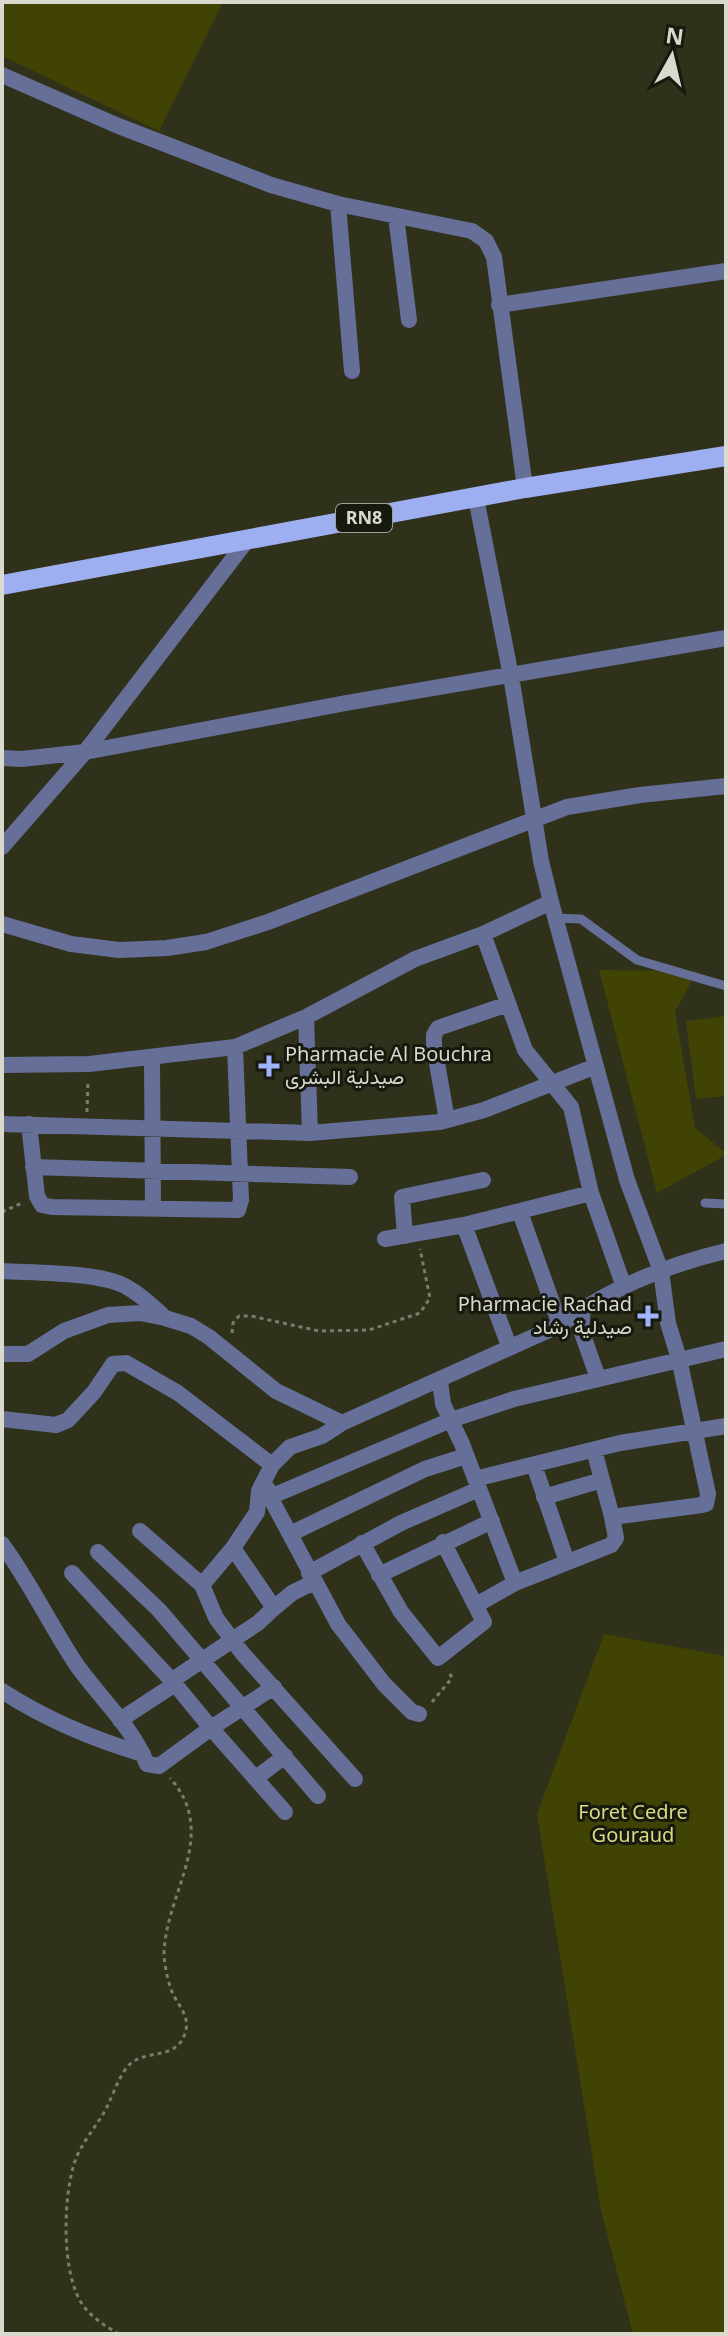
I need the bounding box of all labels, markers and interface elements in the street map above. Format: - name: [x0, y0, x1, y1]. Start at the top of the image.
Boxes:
- north arrow: [632, 16, 712, 96]
- text: N: [664, 19, 686, 51]
- road number: RN8: [336, 504, 392, 532]
- place label: Pharmacie Al Bouchra صيدلية البشرى: [285, 1040, 492, 1090]
- marker: Pharmacie Al Bouchra صيدلية البشرى: [260, 1057, 278, 1075]
- place label: Pharmacie Rachad صيدلية رشاد: [458, 1290, 632, 1340]
- marker: Pharmacie Rachad صيدلية رشاد: [639, 1307, 657, 1325]
- park label: Foret Cedre Gouraud: [578, 1798, 688, 1848]

